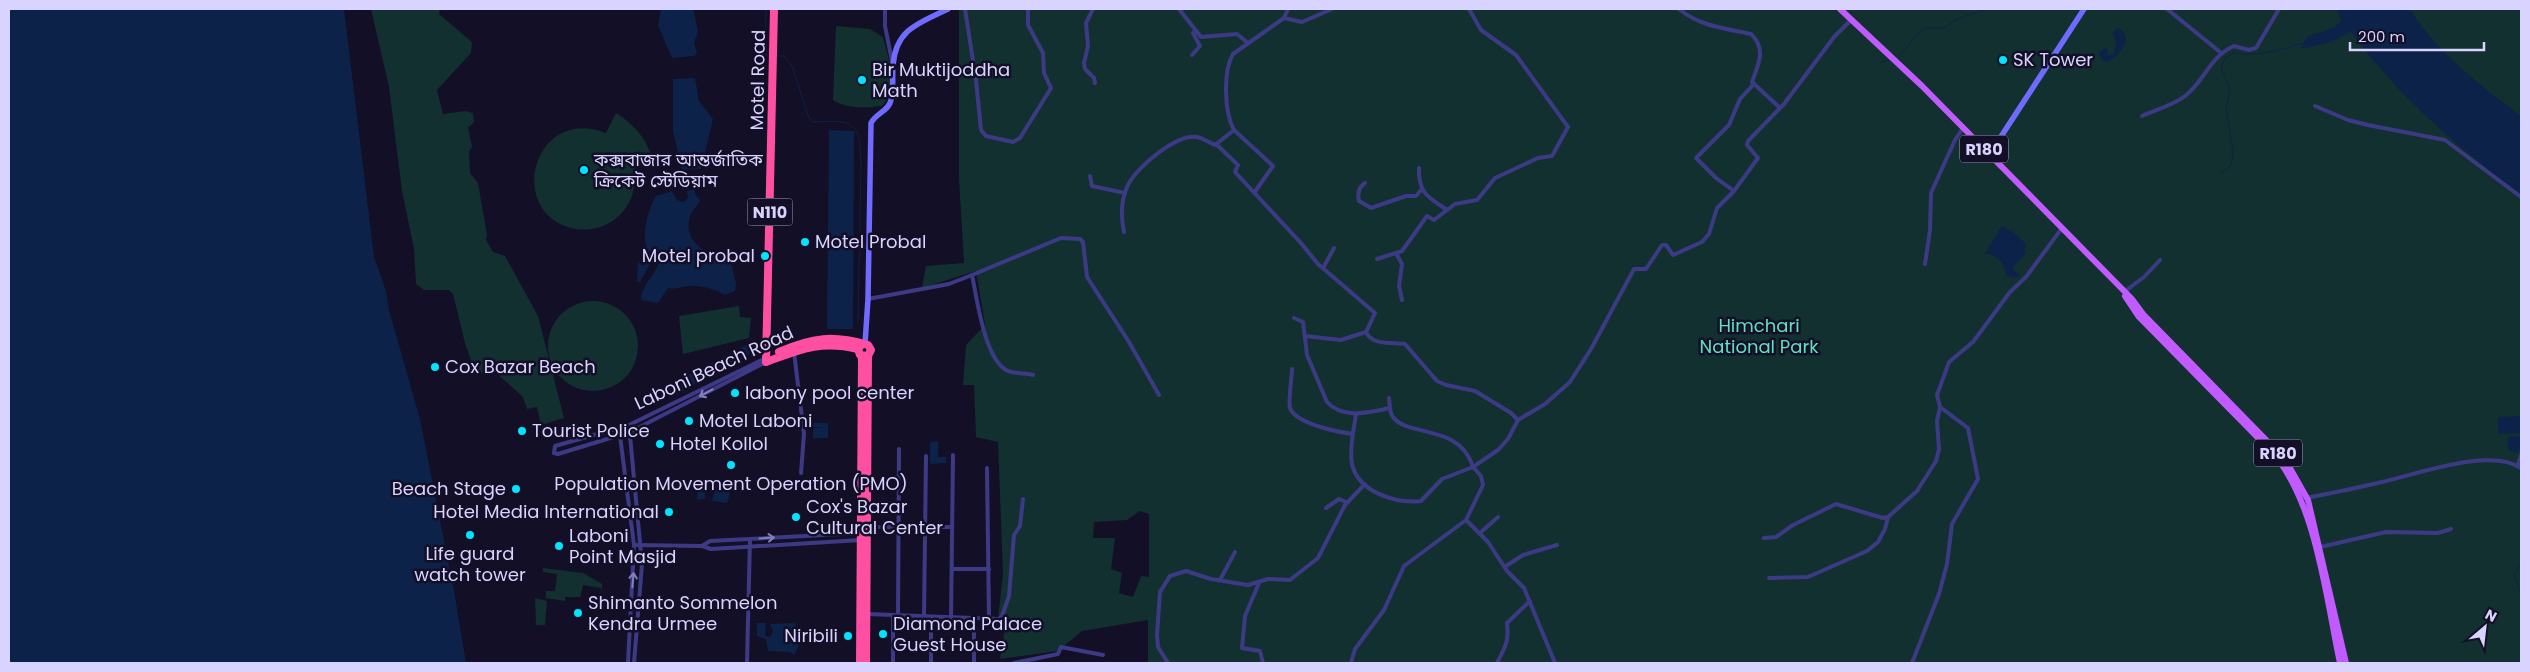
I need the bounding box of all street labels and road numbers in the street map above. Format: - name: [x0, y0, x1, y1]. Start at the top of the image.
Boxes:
- street label: Motel Road: [744, 29, 771, 131]
- road number: R180: [1960, 136, 2008, 162]
- road number: N110: [748, 198, 792, 226]
- street label: Laboni Beach Road: [630, 320, 797, 415]
- road number: R180: [2254, 439, 2302, 466]

